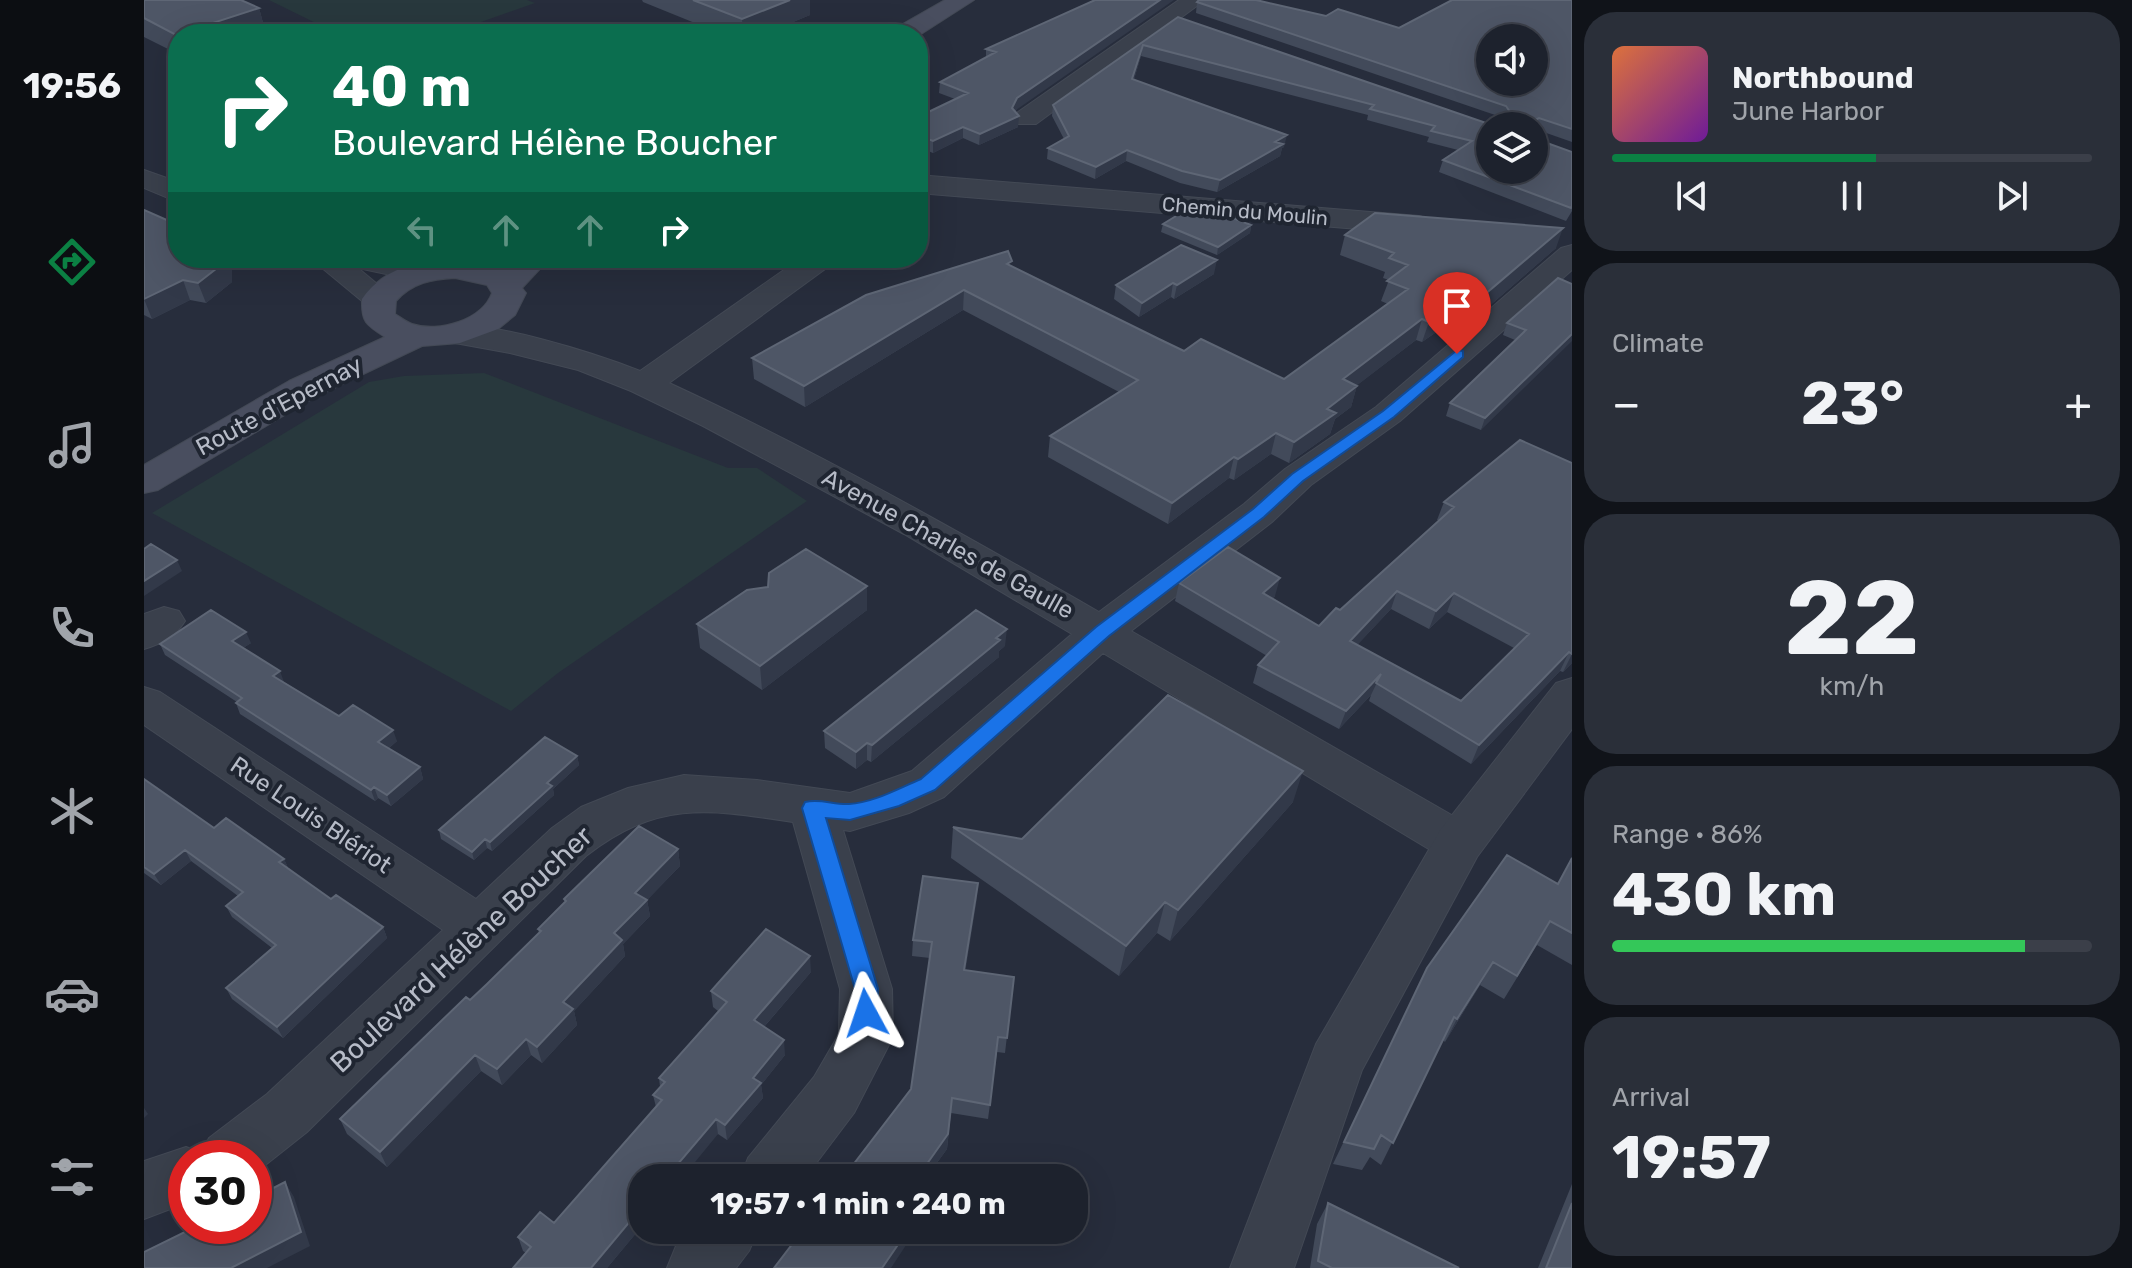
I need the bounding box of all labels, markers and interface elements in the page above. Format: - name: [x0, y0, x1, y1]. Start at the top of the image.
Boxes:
- map controls: [1476, 24, 1548, 184]
- button: sound: [1476, 24, 1548, 96]
- text: 40 m: [332, 54, 472, 120]
- icon: right: [200, 56, 304, 160]
- text: Northbound: [1732, 60, 1914, 96]
- text: 19:56: [23, 64, 121, 107]
- text: June Harbor: [1732, 96, 1884, 127]
- button: layers: [1476, 112, 1548, 184]
- text: Boulevard Hélène Boucher: [332, 121, 777, 164]
- icon: previous: [1670, 174, 1714, 218]
- icon: pause: [1830, 174, 1874, 218]
- icon: next: [1990, 174, 2034, 218]
- street label: Chemin du Moulin: [1161, 192, 1329, 230]
- icon: left: [400, 208, 444, 252]
- icon: ahead: [484, 208, 528, 252]
- icon: ahead: [568, 208, 612, 252]
- icon: right: [652, 208, 696, 252]
- icon: directions: [44, 234, 100, 290]
- pin: [1423, 272, 1491, 354]
- icon: arrive: [1435, 284, 1479, 328]
- text: Climate: [1612, 328, 1704, 359]
- street label: Route d'Epernay: [191, 350, 367, 462]
- text: 23°: [1801, 368, 1904, 439]
- text: −: [1612, 378, 1641, 430]
- text: +: [2065, 378, 2092, 430]
- icon: music: [44, 417, 100, 473]
- street label: Avenue Charles de Gaulle: [817, 463, 1079, 625]
- text: 22: [1784, 557, 1920, 680]
- icon: phone: [44, 600, 100, 656]
- text: km/h: [1820, 671, 1884, 702]
- street label: Rue Louis Blériot: [225, 751, 397, 879]
- icon: climate: [44, 783, 100, 839]
- street label: Boulevard Hélène Boucher: [324, 819, 599, 1079]
- text: Range · 86%: [1612, 819, 1763, 850]
- text: 430 km: [1612, 859, 1836, 930]
- icon: car: [44, 966, 100, 1022]
- position arrow: [824, 971, 908, 1055]
- text: Arrival: [1612, 1082, 1690, 1113]
- text: 19:57: [1612, 1122, 1771, 1193]
- speed limit sign: 30: [168, 1140, 272, 1244]
- icon: filters: [44, 1149, 100, 1205]
- text: 19:57 · 1 min · 240 m: [710, 1186, 1006, 1222]

